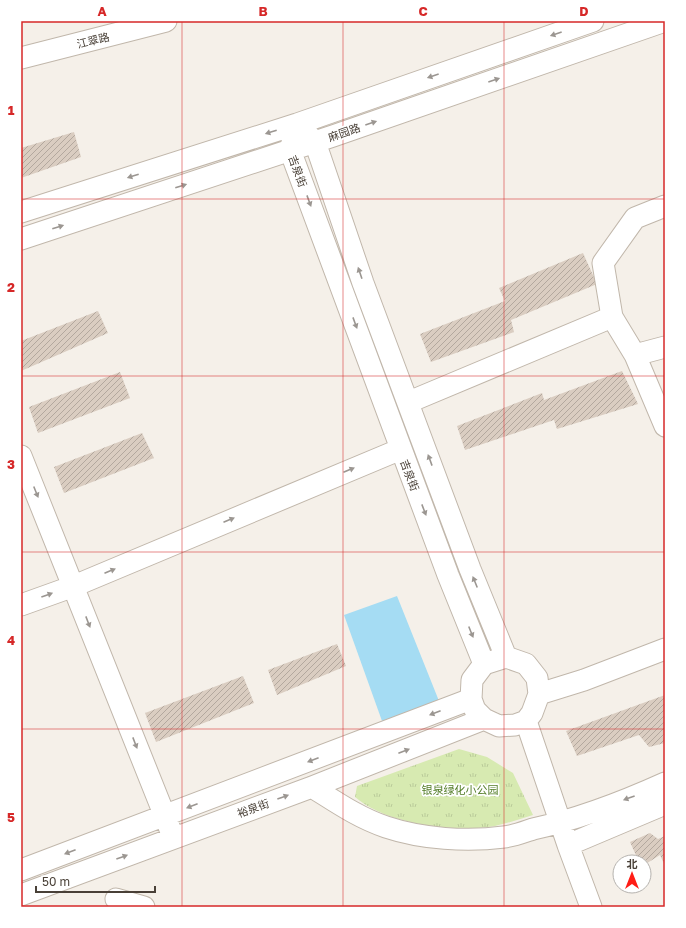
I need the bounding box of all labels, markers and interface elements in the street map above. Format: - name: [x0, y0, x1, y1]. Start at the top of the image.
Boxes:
- text: A: [97, 3, 107, 19]
- text: B: [258, 3, 268, 19]
- text: C: [418, 3, 428, 19]
- text: D: [579, 3, 589, 19]
- street label: 江翠路: [75, 30, 111, 50]
- one-way arrow: [550, 31, 562, 37]
- one-way arrow: [427, 74, 439, 80]
- one-way arrow: [488, 77, 500, 83]
- text: 1: [8, 102, 15, 118]
- street label: 麻园路: [326, 120, 362, 144]
- one-way arrow: [365, 120, 377, 126]
- one-way arrow: [264, 130, 276, 136]
- street label: 吉泉街: [286, 153, 310, 189]
- one-way arrow: [127, 173, 139, 179]
- one-way arrow: [176, 183, 188, 189]
- one-way arrow: [307, 195, 313, 207]
- one-way arrow: [52, 224, 64, 230]
- one-way arrow: [357, 267, 363, 279]
- text: 2: [7, 279, 15, 295]
- one-way arrow: [352, 317, 358, 329]
- one-way arrow: [427, 454, 433, 466]
- text: 3: [7, 456, 15, 472]
- street label: 吉泉街: [398, 457, 422, 493]
- one-way arrow: [344, 467, 355, 473]
- one-way arrow: [33, 487, 39, 499]
- one-way arrow: [421, 505, 427, 517]
- one-way arrow: [224, 517, 236, 523]
- one-way arrow: [104, 567, 116, 573]
- one-way arrow: [472, 576, 478, 588]
- one-way arrow: [42, 592, 54, 598]
- one-way arrow: [85, 616, 91, 628]
- one-way arrow: [468, 626, 474, 638]
- text: 4: [7, 632, 15, 648]
- one-way arrow: [428, 711, 440, 717]
- one-way arrow: [133, 737, 139, 749]
- one-way arrow: [399, 747, 411, 753]
- one-way arrow: [307, 757, 319, 763]
- park label: 银泉绿化小公园: [422, 783, 499, 796]
- one-way arrow: [277, 794, 289, 800]
- one-way arrow: [623, 795, 635, 801]
- street label: 裕泉街: [235, 796, 271, 820]
- one-way arrow: [185, 804, 197, 810]
- text: 5: [7, 809, 15, 825]
- one-way arrow: [64, 850, 76, 856]
- one-way arrow: [116, 854, 128, 860]
- north arrow: [612, 854, 652, 894]
- text: 北: [627, 857, 638, 870]
- scale bar: [36, 868, 155, 894]
- text: 50 m: [42, 874, 70, 889]

